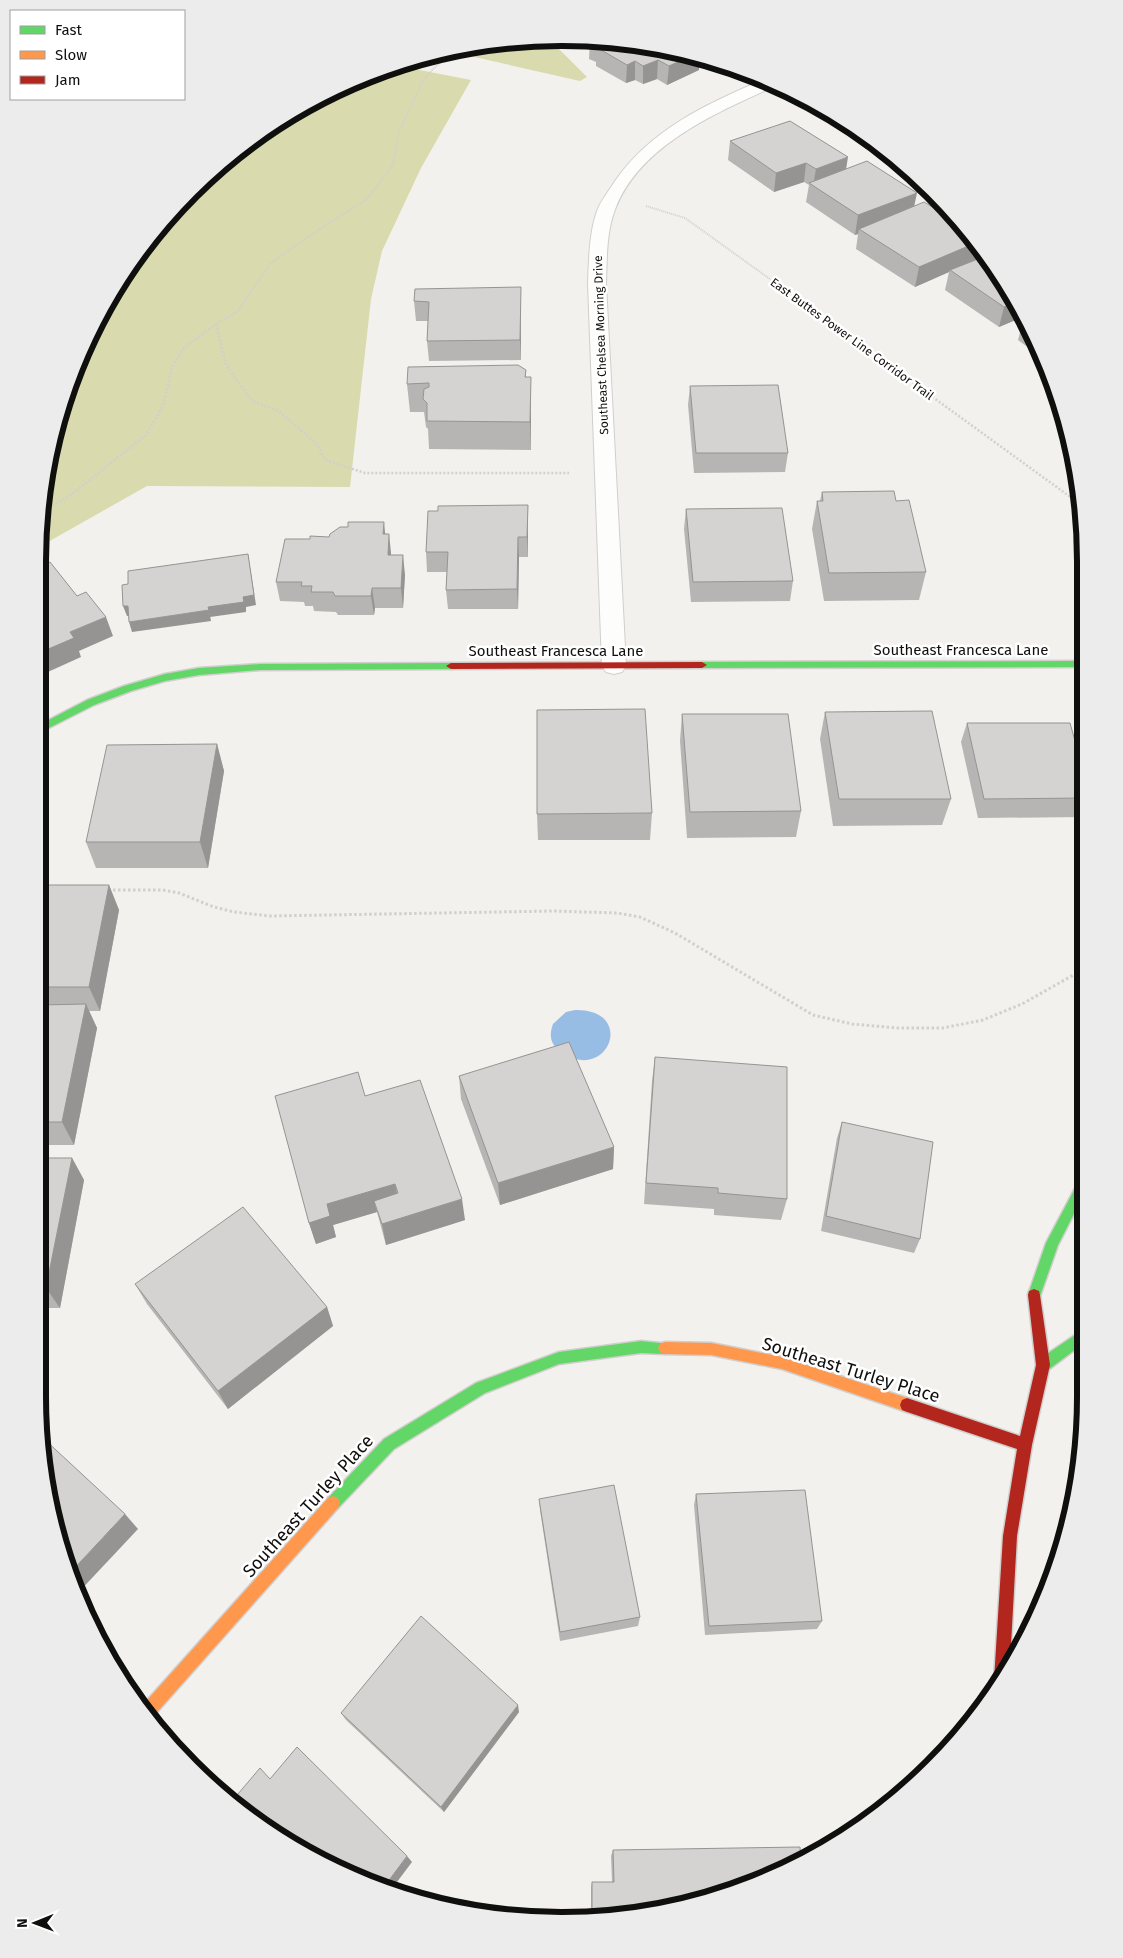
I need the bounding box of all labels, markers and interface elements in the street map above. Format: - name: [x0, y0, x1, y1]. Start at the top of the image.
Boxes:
- legend: [10, 10, 185, 100]
- text: Fast: [55, 21, 82, 39]
- text: Slow: [55, 46, 87, 64]
- text: Jam: [55, 71, 81, 89]
- street label: Southeast Chelsea Morning Drive: [591, 255, 611, 435]
- street label: East Buttes Power Line Corridor Trail: [768, 275, 937, 403]
- street label: Southeast Francesca Lane: [873, 641, 1049, 659]
- street label: Southeast Francesca Lane: [468, 642, 644, 660]
- street label: Southeast Turley Place: [760, 1332, 942, 1408]
- street label: Southeast Turley Place: [238, 1430, 378, 1582]
- north arrow: [10, 1898, 60, 1948]
- text: N: [14, 1918, 31, 1928]

